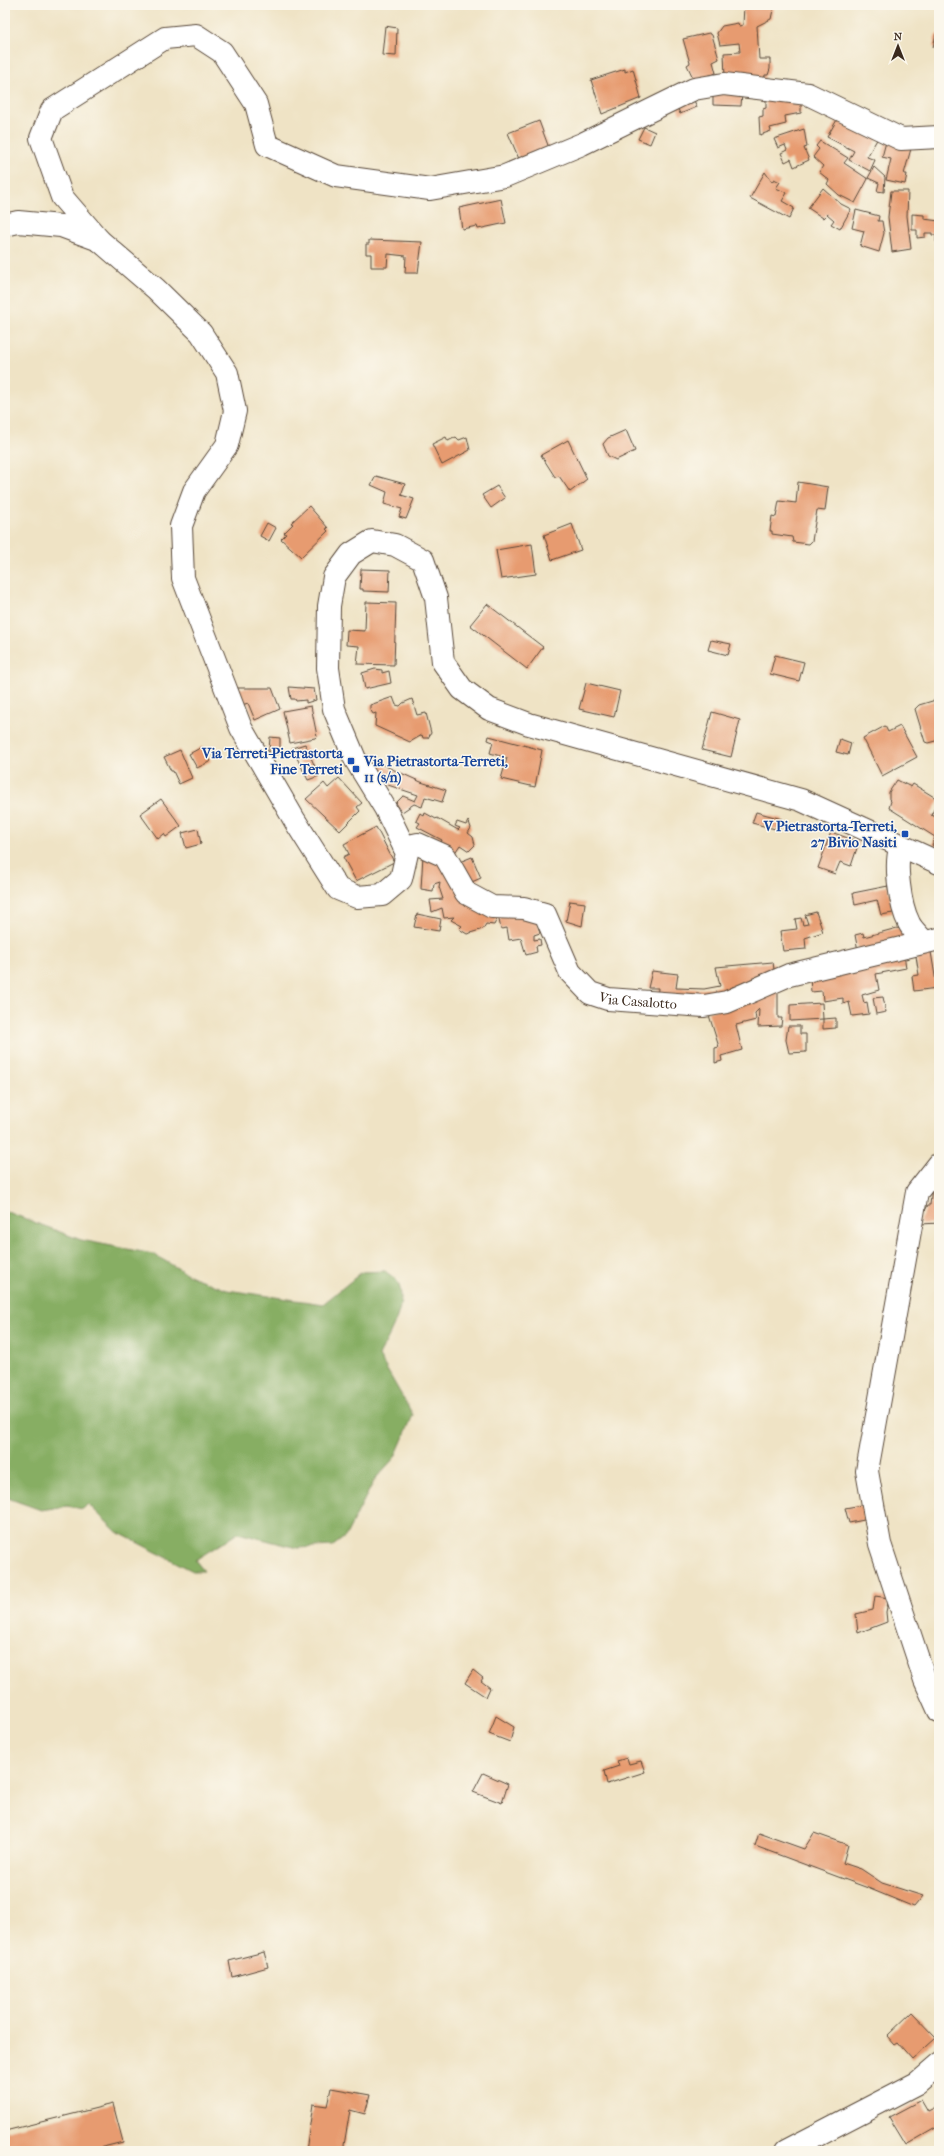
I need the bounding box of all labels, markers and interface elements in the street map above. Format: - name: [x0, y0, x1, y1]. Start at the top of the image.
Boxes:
- north arrow: [878, 26, 918, 66]
- text: N: [894, 30, 903, 43]
- place label: Via Terreti-Pietrastorta Fine Terreti: [201, 745, 344, 778]
- place label: Via Pietrastorta-Terreti, 11 (s/n): [363, 753, 508, 786]
- marker: Via Terreti-Pietrastorta Fine Terreti: [346, 756, 356, 766]
- marker: Via Pietrastorta-Terreti, 11 (s/n): [351, 764, 361, 774]
- place label: V Pietrastorta-Terreti, 27 Bivio Nasiti: [763, 818, 898, 851]
- marker: V Pietrastorta-Terreti, 27 Bivio Nasiti: [900, 829, 910, 839]
- street label: Via Casalotto: [596, 988, 678, 1013]

